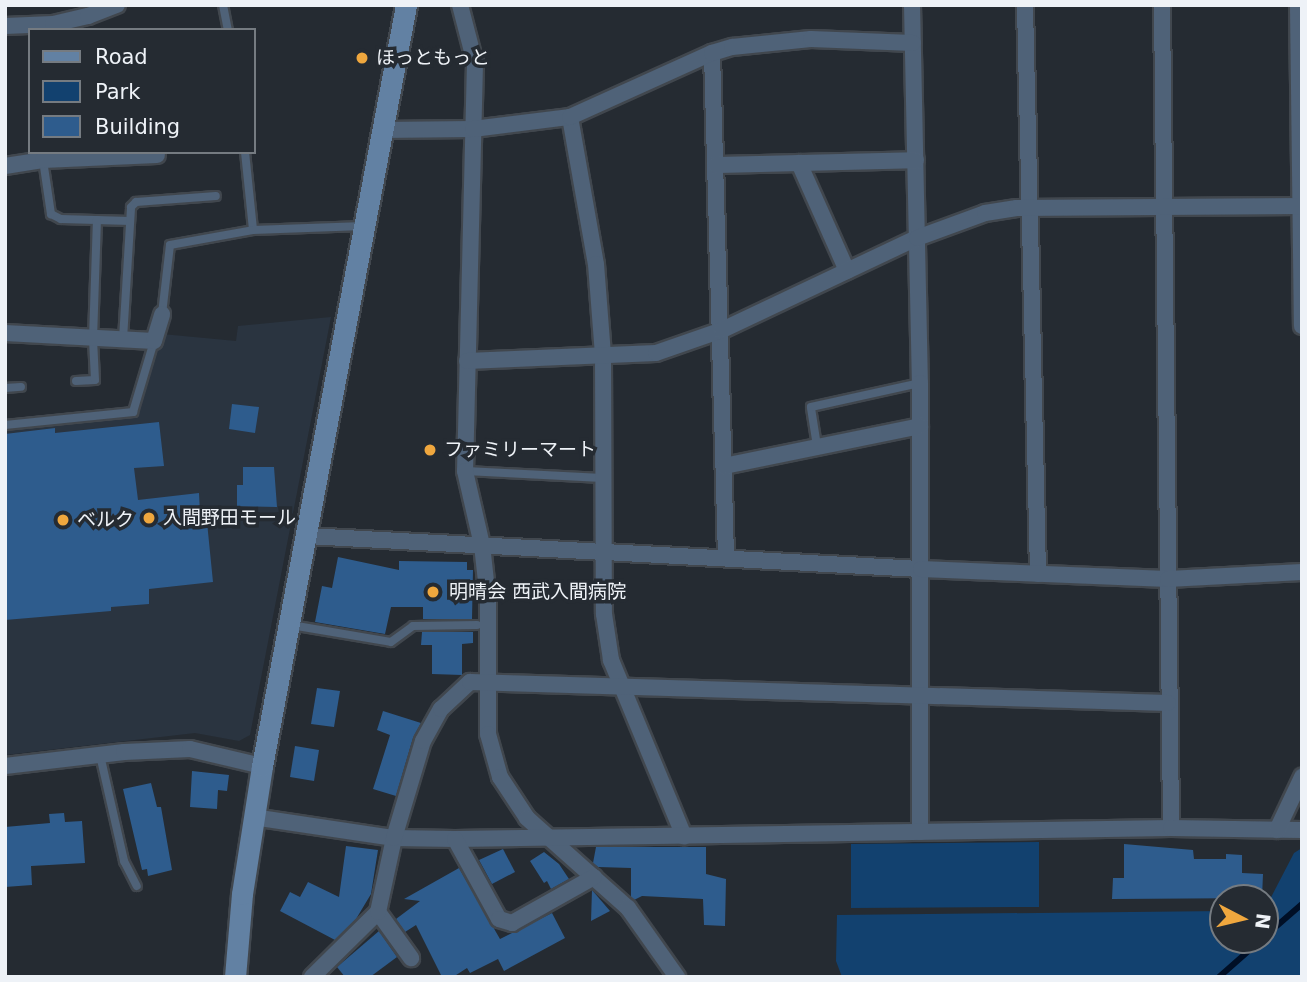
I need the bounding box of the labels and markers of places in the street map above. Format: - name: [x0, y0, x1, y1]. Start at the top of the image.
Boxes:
- place label: ほっともっと: [376, 47, 490, 69]
- marker: ほっともっと: [354, 50, 370, 66]
- place label: ファミリーマート: [444, 439, 596, 461]
- marker: ファミリーマート: [422, 442, 438, 458]
- place label: 入間野田モール: [163, 507, 296, 529]
- place label: ベルク: [77, 509, 134, 531]
- marker: 入間野田モール: [141, 510, 157, 526]
- marker: ベルク: [55, 512, 71, 528]
- place label: 明晴会 西武入間病院: [449, 581, 626, 603]
- marker: 明晴会 西武入間病院: [423, 582, 443, 602]

